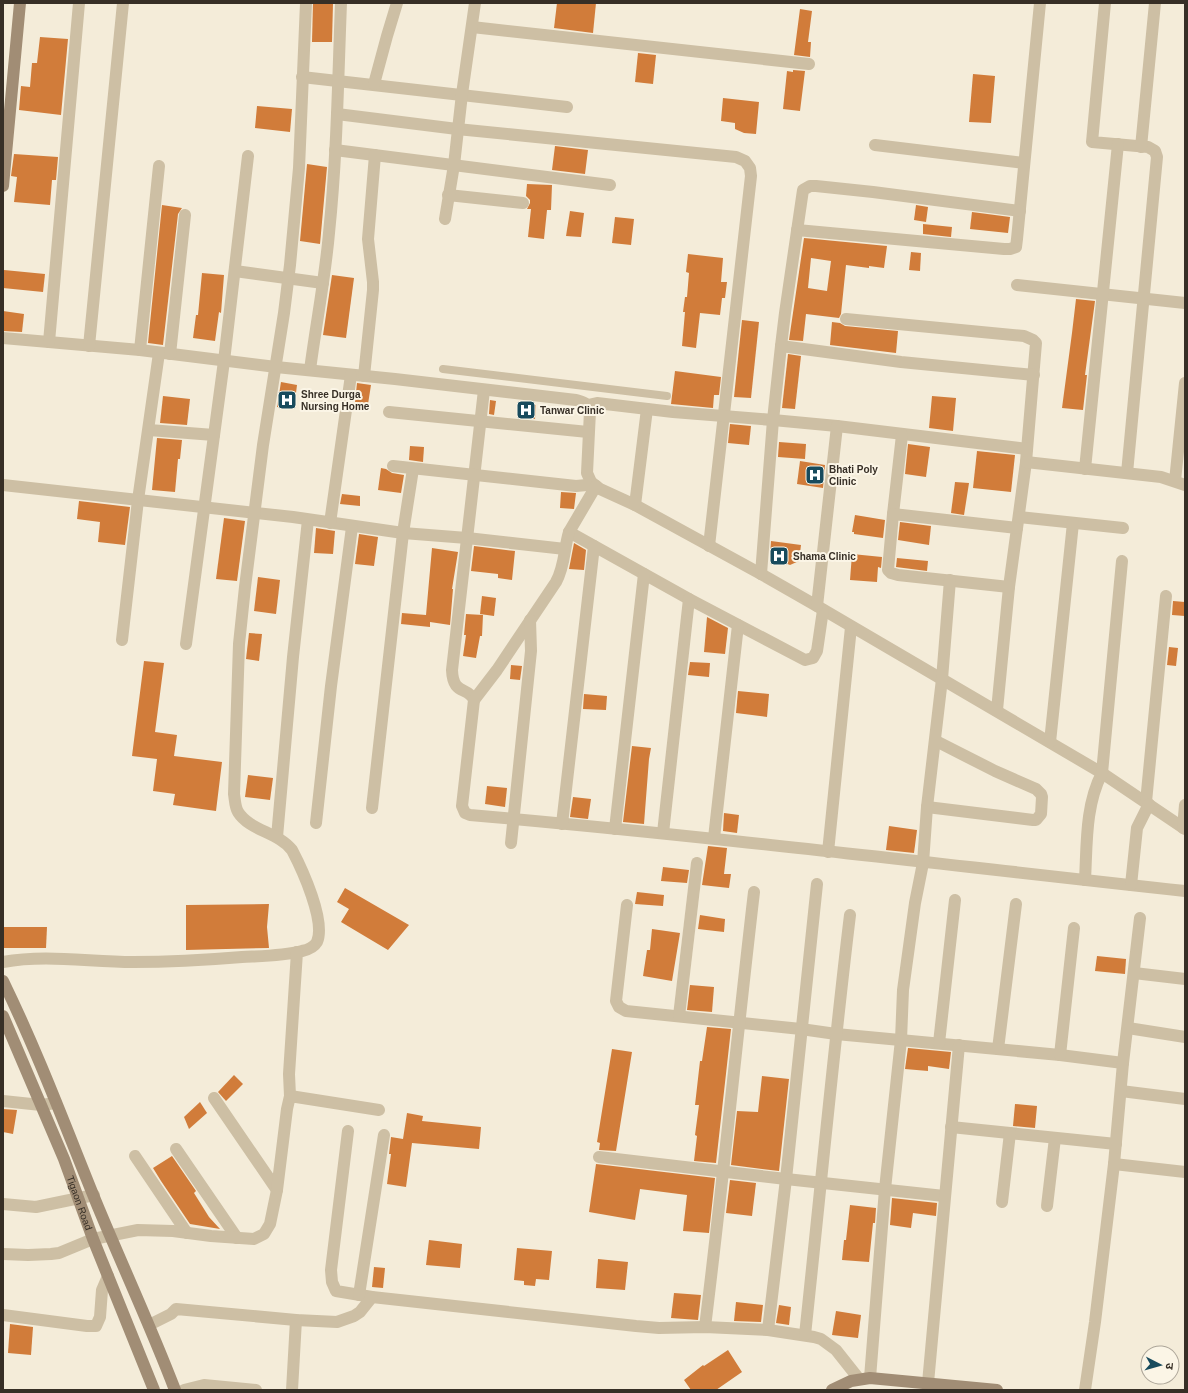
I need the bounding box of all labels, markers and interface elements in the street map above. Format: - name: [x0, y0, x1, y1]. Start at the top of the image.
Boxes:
- hospital icon: Shree Durga Nursing Home: [276, 389, 298, 411]
- place label: Shree Durga Nursing Home: [301, 389, 370, 412]
- hospital icon: Tanwar Clinic: [515, 399, 537, 421]
- place label: Tanwar Clinic: [540, 405, 605, 416]
- hospital icon: Bhati Poly Clinic: [804, 464, 826, 486]
- place label: Bhati Poly Clinic: [829, 464, 878, 487]
- hospital icon: Shama Clinic: [768, 545, 790, 567]
- place label: Shama Clinic: [793, 551, 856, 562]
- street label: Tigaon Road: [65, 1174, 94, 1232]
- north arrow: [1140, 1345, 1180, 1385]
- text: उ: [1164, 1362, 1176, 1370]

